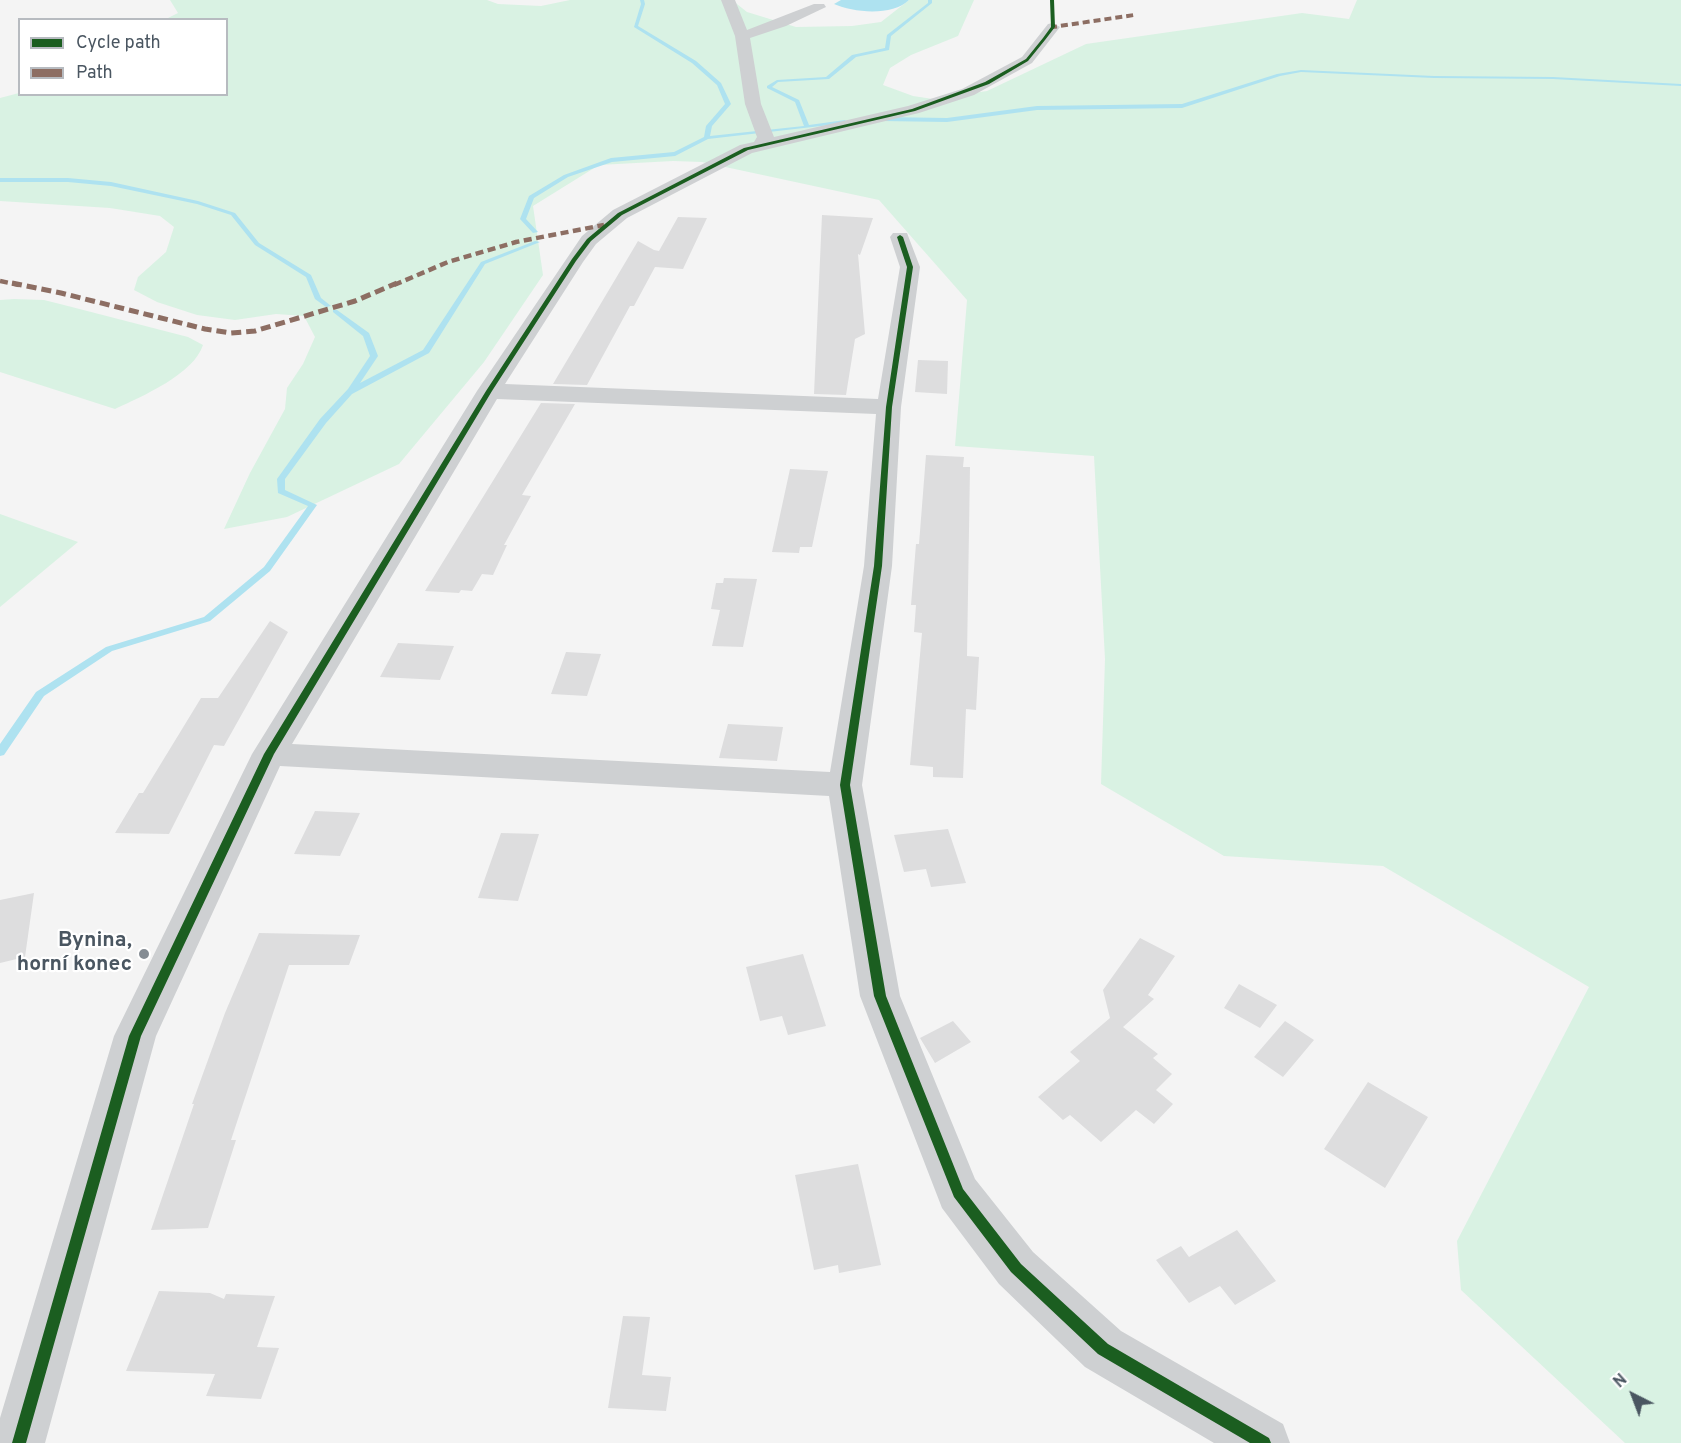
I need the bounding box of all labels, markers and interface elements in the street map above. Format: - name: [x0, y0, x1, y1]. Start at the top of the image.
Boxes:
- legend: [18, 18, 228, 96]
- text: Cycle path: [76, 32, 161, 55]
- text: Path: [76, 62, 113, 85]
- place label: Bynina, horní konec: [17, 929, 132, 979]
- marker: Bynina, horní konec: [137, 947, 151, 961]
- north arrow: [1603, 1365, 1663, 1425]
- text: N: [1610, 1370, 1632, 1393]

